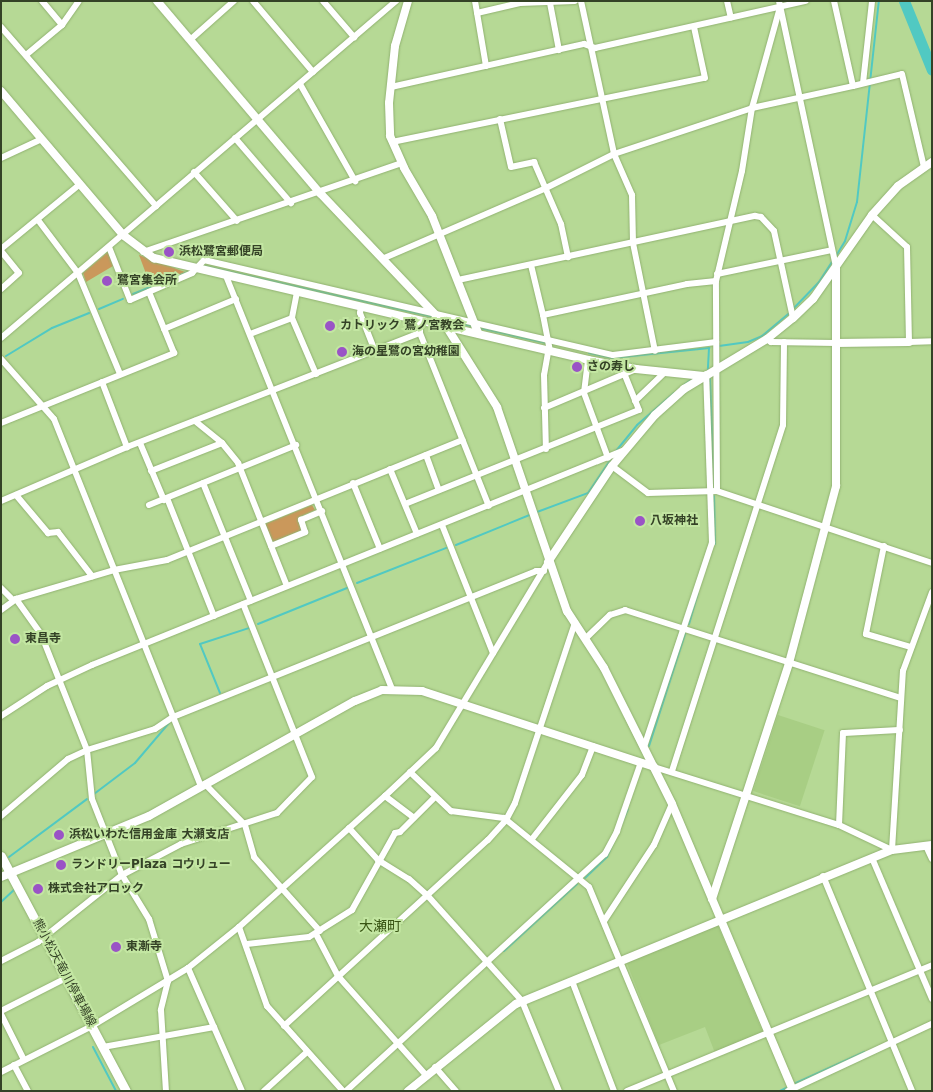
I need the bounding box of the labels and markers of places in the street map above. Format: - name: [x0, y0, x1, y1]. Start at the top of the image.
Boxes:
- place label: 浜松鷺宮郵便局: [179, 245, 263, 259]
- marker: 浜松鷺宮郵便局: [163, 246, 175, 258]
- place label: 鷺宮集会所: [117, 274, 177, 288]
- marker: 鷺宮集会所: [101, 275, 113, 287]
- place label: カトリック 鷺ノ宮教会: [340, 319, 464, 333]
- marker: カトリック 鷺ノ宮教会: [324, 320, 336, 332]
- place label: 海の星鷺の宮幼稚園: [352, 345, 460, 359]
- marker: 海の星鷺の宮幼稚園: [336, 346, 348, 358]
- place label: さの寿し: [587, 360, 635, 374]
- marker: さの寿し: [571, 361, 583, 373]
- place label: 八坂神社: [650, 514, 698, 528]
- marker: 八坂神社: [634, 515, 646, 527]
- place label: 東昌寺: [25, 632, 61, 646]
- marker: 東昌寺: [9, 633, 21, 645]
- place label: 浜松いわた信用金庫 大瀬支店: [69, 828, 229, 842]
- marker: 浜松いわた信用金庫 大瀬支店: [53, 829, 65, 841]
- place label: ランドリーPlaza コウリュー: [71, 858, 231, 872]
- marker: ランドリーPlaza コウリュー: [55, 859, 67, 871]
- place label: 株式会社アロック: [48, 882, 144, 896]
- marker: 株式会社アロック: [32, 883, 44, 895]
- place label: 東漸寺: [126, 940, 162, 954]
- marker: 東漸寺: [110, 941, 122, 953]

